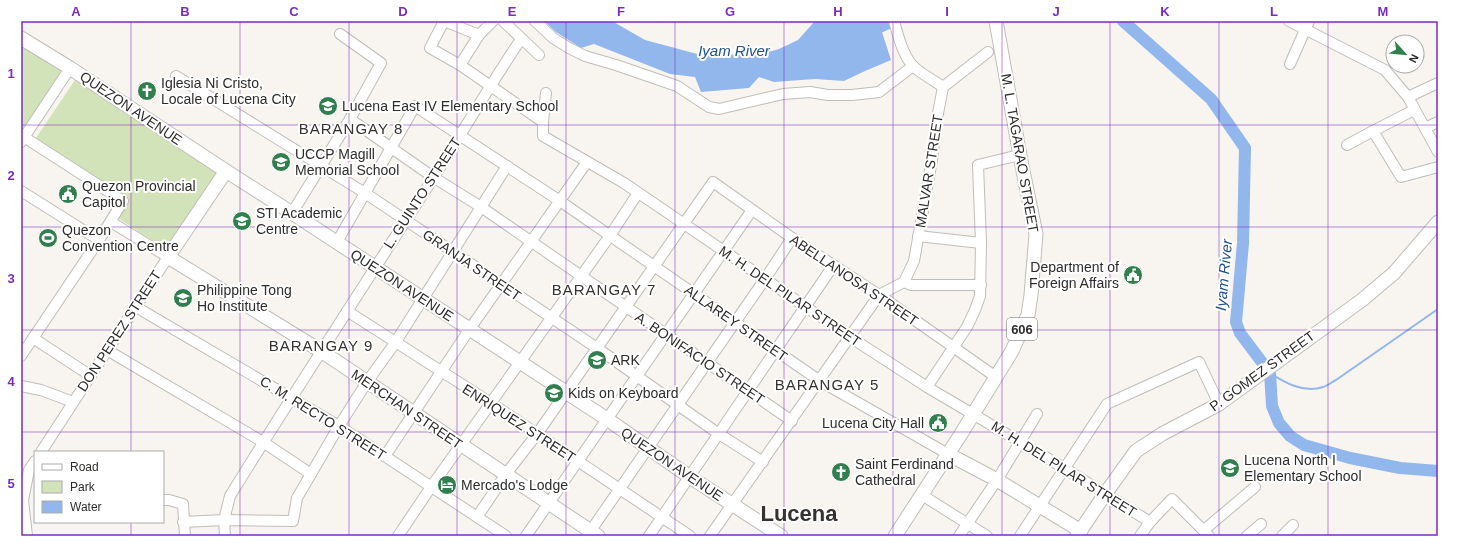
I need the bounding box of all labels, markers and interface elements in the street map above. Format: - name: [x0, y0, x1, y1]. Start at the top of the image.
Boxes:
- text: A: [71, 4, 81, 19]
- text: B: [180, 4, 190, 19]
- text: C: [289, 4, 299, 19]
- text: D: [398, 4, 408, 19]
- text: E: [508, 4, 517, 19]
- text: F: [617, 4, 625, 19]
- text: G: [725, 4, 735, 19]
- text: H: [833, 4, 843, 19]
- text: I: [945, 4, 949, 19]
- text: J: [1052, 4, 1060, 19]
- text: K: [1160, 4, 1170, 19]
- text: L: [1270, 4, 1278, 19]
- text: M: [1378, 4, 1388, 19]
- north arrow: [1385, 34, 1425, 74]
- water label: Iyam River: [698, 42, 771, 59]
- text: N: [1407, 52, 1421, 65]
- text: 1: [7, 66, 15, 81]
- street label: QUEZON AVENUE: [77, 68, 185, 148]
- street label: M. L. TAGARAO STREET: [998, 72, 1042, 234]
- place label: Iglesia Ni Cristo, Locale of Lucena City: [161, 75, 296, 107]
- church icon: Iglesia Ni Cristo, Locale of Lucena City: [136, 80, 158, 102]
- school or university icon: Lucena East IV Elementary School: [317, 95, 339, 117]
- place label: Lucena East IV Elementary School: [342, 98, 558, 114]
- street label: MALVAR STREET: [912, 113, 946, 229]
- district label: BARANGAY 8: [299, 120, 403, 137]
- street label: L. GUINTO STREET: [380, 134, 464, 251]
- place label: UCCP Magill Memorial School: [295, 146, 399, 178]
- school or university icon: UCCP Magill Memorial School: [270, 151, 292, 173]
- text: 2: [7, 168, 15, 183]
- place label: Quezon Provincial Capitol: [82, 178, 196, 210]
- public building icon: Quezon Provincial Capitol: [57, 183, 79, 205]
- place label: STI Academic Centre: [256, 205, 342, 237]
- school or university icon: STI Academic Centre: [231, 210, 253, 232]
- place label: Quezon Convention Centre: [62, 222, 179, 254]
- street label: GRANJA STREET: [420, 226, 525, 304]
- sports icon: Quezon Convention Centre: [37, 227, 59, 249]
- street label: ABELLANOSA STREET: [787, 231, 921, 329]
- water label: Iyam River: [1212, 238, 1235, 311]
- street label: M. H. DEL PILAR STREET: [716, 243, 864, 350]
- street label: QUEZON AVENUE: [348, 246, 456, 324]
- place label: Department of Foreign Affairs: [1029, 259, 1119, 291]
- public building icon: Department of Foreign Affairs: [1122, 264, 1144, 286]
- street label: DON PEREZ STREET: [74, 267, 164, 394]
- text: 3: [7, 271, 15, 286]
- district label: BARANGAY 7: [552, 281, 656, 298]
- street label: ALLAREY STREET: [681, 281, 791, 365]
- place label: Philippine Tong Ho Institute: [197, 282, 292, 314]
- school or university icon: Philippine Tong Ho Institute: [172, 287, 194, 309]
- street label: A. BONIFACIO STREET: [632, 309, 768, 408]
- road number: 606: [1007, 318, 1037, 340]
- street label: P. GOMEZ STREET: [1206, 327, 1318, 414]
- district label: BARANGAY 9: [269, 337, 373, 354]
- school or university icon: ARK: [586, 349, 608, 371]
- place label: ARK: [611, 352, 640, 368]
- street label: MERCHAN STREET: [349, 366, 466, 452]
- street label: C. M. RECTO STREET: [257, 373, 389, 463]
- text: 4: [7, 374, 15, 389]
- district label: BARANGAY 5: [775, 376, 879, 393]
- street label: ENRIQUEZ STREET: [460, 380, 579, 466]
- school or university icon: Kids on Keyboard: [543, 382, 565, 404]
- place label: Kids on Keyboard: [568, 385, 679, 401]
- public building icon: Lucena City Hall: [927, 412, 949, 434]
- place label: Lucena City Hall: [822, 415, 924, 431]
- street label: M. H. DEL PILAR STREET: [989, 418, 1140, 520]
- street label: QUEZON AVENUE: [618, 424, 726, 504]
- legend: [34, 451, 164, 523]
- place label: Lucena North I Elementary School: [1244, 452, 1362, 484]
- place label: Saint Ferdinand Cathedral: [855, 456, 954, 488]
- school or university icon: Lucena North I Elementary School: [1219, 457, 1241, 479]
- text: Road: [70, 460, 99, 474]
- church icon: Saint Ferdinand Cathedral: [830, 461, 852, 483]
- hotel icon: Mercado's Lodge: [436, 474, 458, 496]
- text: 5: [7, 476, 15, 491]
- place label: Mercado's Lodge: [461, 477, 568, 493]
- text: Park: [70, 480, 96, 494]
- text: Water: [70, 500, 102, 514]
- district label: Lucena: [760, 501, 838, 526]

